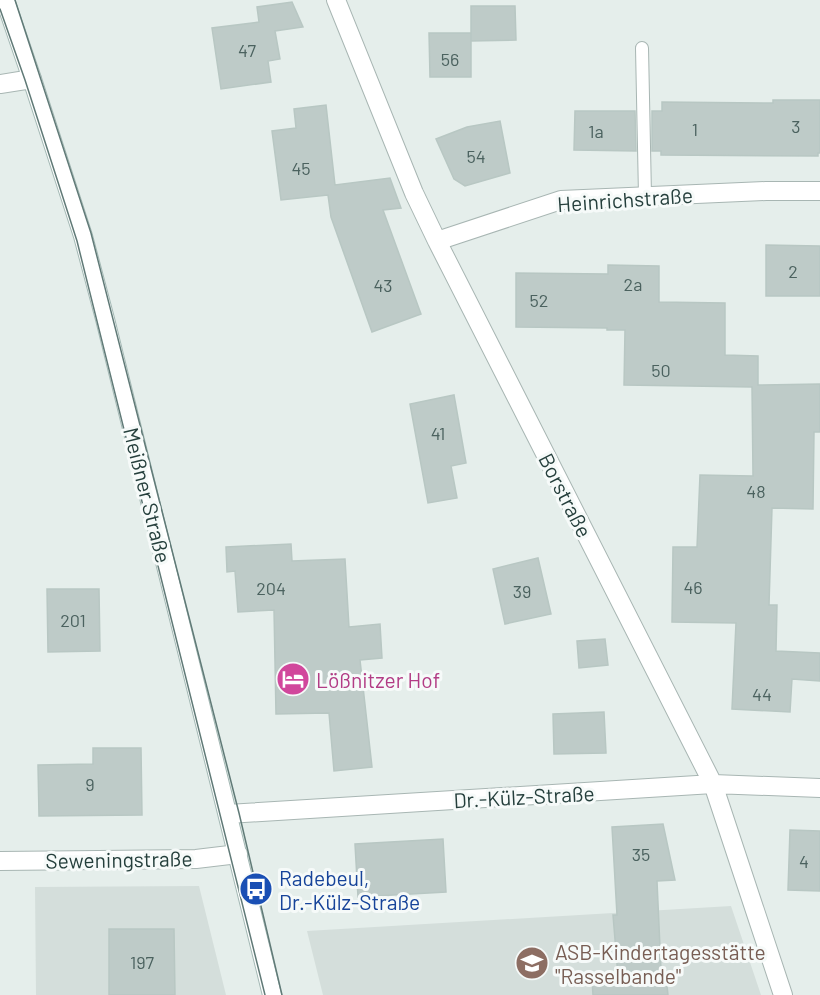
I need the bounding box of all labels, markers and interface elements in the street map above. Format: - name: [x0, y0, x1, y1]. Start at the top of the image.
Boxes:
- house number: 47: [238, 39, 256, 61]
- house number: 56: [441, 48, 459, 70]
- house number: 3: [791, 115, 801, 137]
- house number: 1: [692, 118, 698, 140]
- house number: 1a: [588, 120, 604, 142]
- house number: 54: [466, 145, 486, 167]
- house number: 45: [291, 157, 311, 179]
- street label: Heinrichstraße: [556, 182, 694, 216]
- house number: 2: [788, 260, 798, 282]
- house number: 2a: [624, 273, 642, 295]
- house number: 43: [373, 274, 393, 296]
- house number: 52: [530, 289, 548, 311]
- house number: 50: [651, 359, 671, 381]
- house number: 41: [431, 422, 445, 444]
- street label: Meißner Straße: [119, 425, 177, 565]
- street label: Borstraße: [534, 449, 598, 541]
- house number: 48: [746, 480, 766, 502]
- house number: 46: [683, 576, 703, 598]
- house number: 204: [256, 577, 286, 599]
- house number: 39: [513, 580, 531, 602]
- house number: 201: [60, 609, 86, 631]
- hotel icon: Lößnitzer Hof: [275, 661, 311, 697]
- place label: Lößnitzer Hof: [316, 667, 440, 692]
- house number: 44: [752, 683, 772, 705]
- house number: 9: [85, 773, 95, 795]
- street label: Dr.-Külz-Straße: [453, 780, 595, 812]
- house number: 35: [632, 843, 650, 865]
- street label: Seweningstraße: [45, 845, 193, 873]
- house number: 4: [799, 850, 809, 872]
- place label: Radebeul, Dr.-Külz-Straße: [279, 865, 420, 914]
- bus stop icon: Radebeul, Dr.-Külz-Straße: [238, 871, 274, 907]
- place label: ASB-Kindertagesstätte "Rasselbande": [555, 939, 766, 988]
- school or university icon: ASB-Kindertagesstätte "Rasselbande": [514, 945, 550, 981]
- house number: 197: [130, 951, 155, 973]

